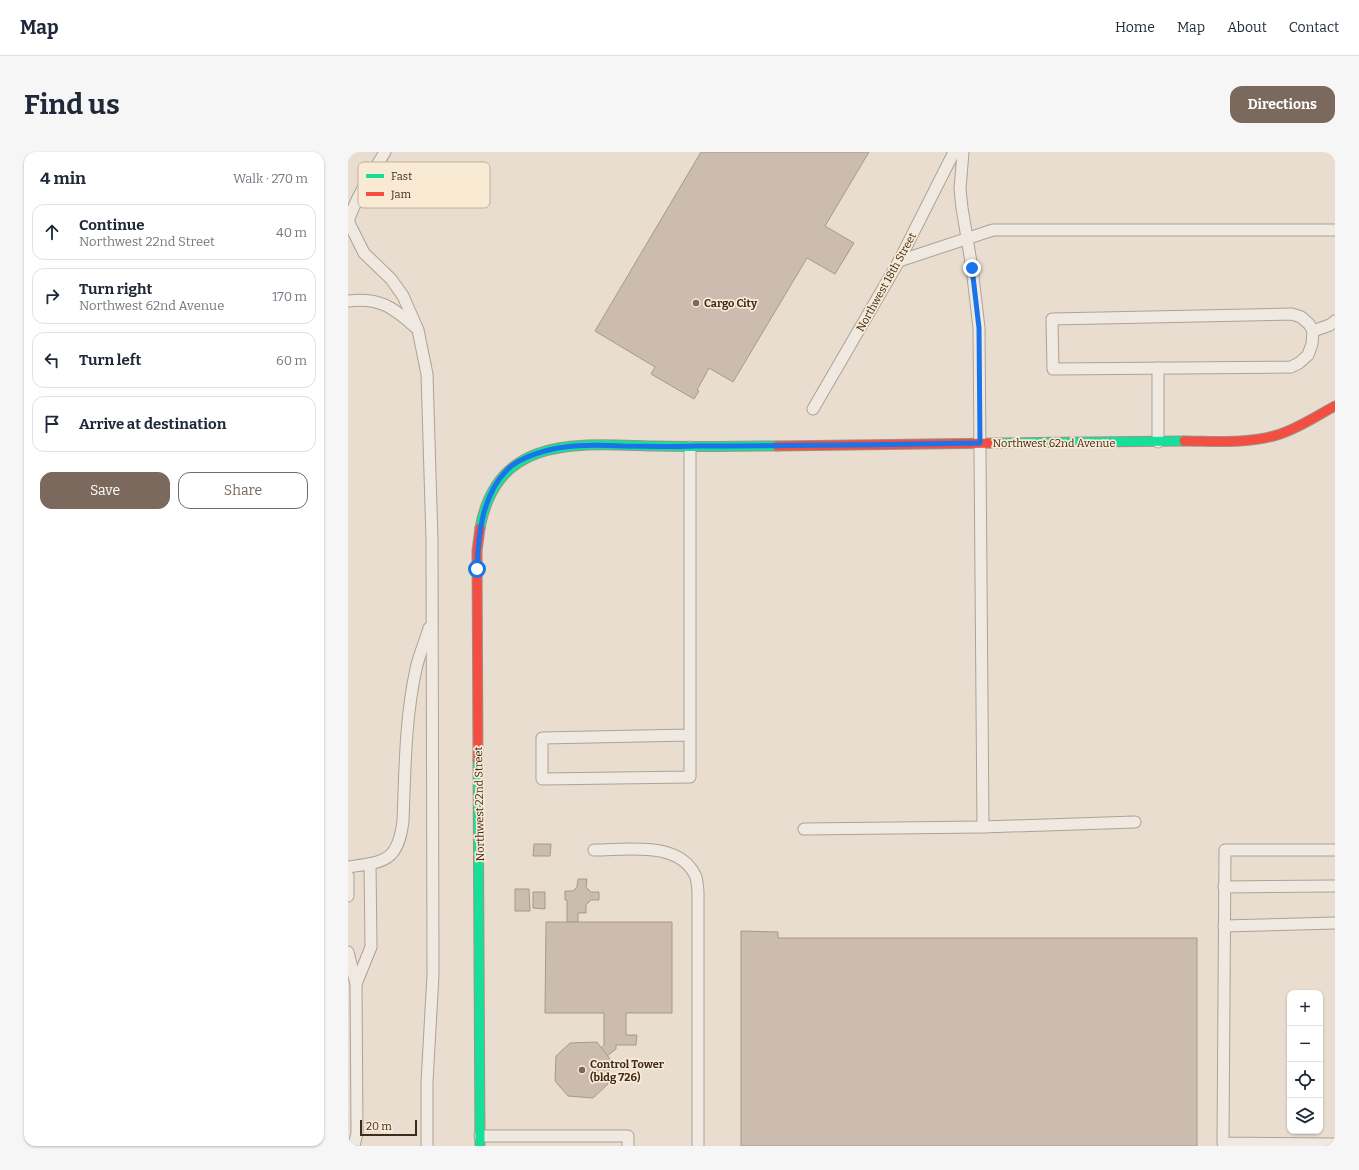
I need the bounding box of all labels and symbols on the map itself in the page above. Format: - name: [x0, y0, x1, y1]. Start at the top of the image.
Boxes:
- legend: [358, 162, 490, 208]
- text: Fast: [391, 170, 412, 183]
- text: Jam: [390, 188, 411, 201]
- street label: Northwest 18th Street: [854, 230, 919, 334]
- route end: [963, 259, 981, 277]
- place label: Cargo City: [704, 297, 758, 310]
- marker: Cargo City: [691, 298, 701, 308]
- street label: Northwest 62nd Avenue: [993, 437, 1115, 450]
- route start: [468, 560, 486, 578]
- street label: Northwest 22nd Street: [472, 746, 487, 862]
- place label: Control Tower (bldg 726): [590, 1058, 665, 1084]
- marker: Control Tower (bldg 726): [577, 1065, 587, 1075]
- scale bar: [360, 1118, 417, 1137]

